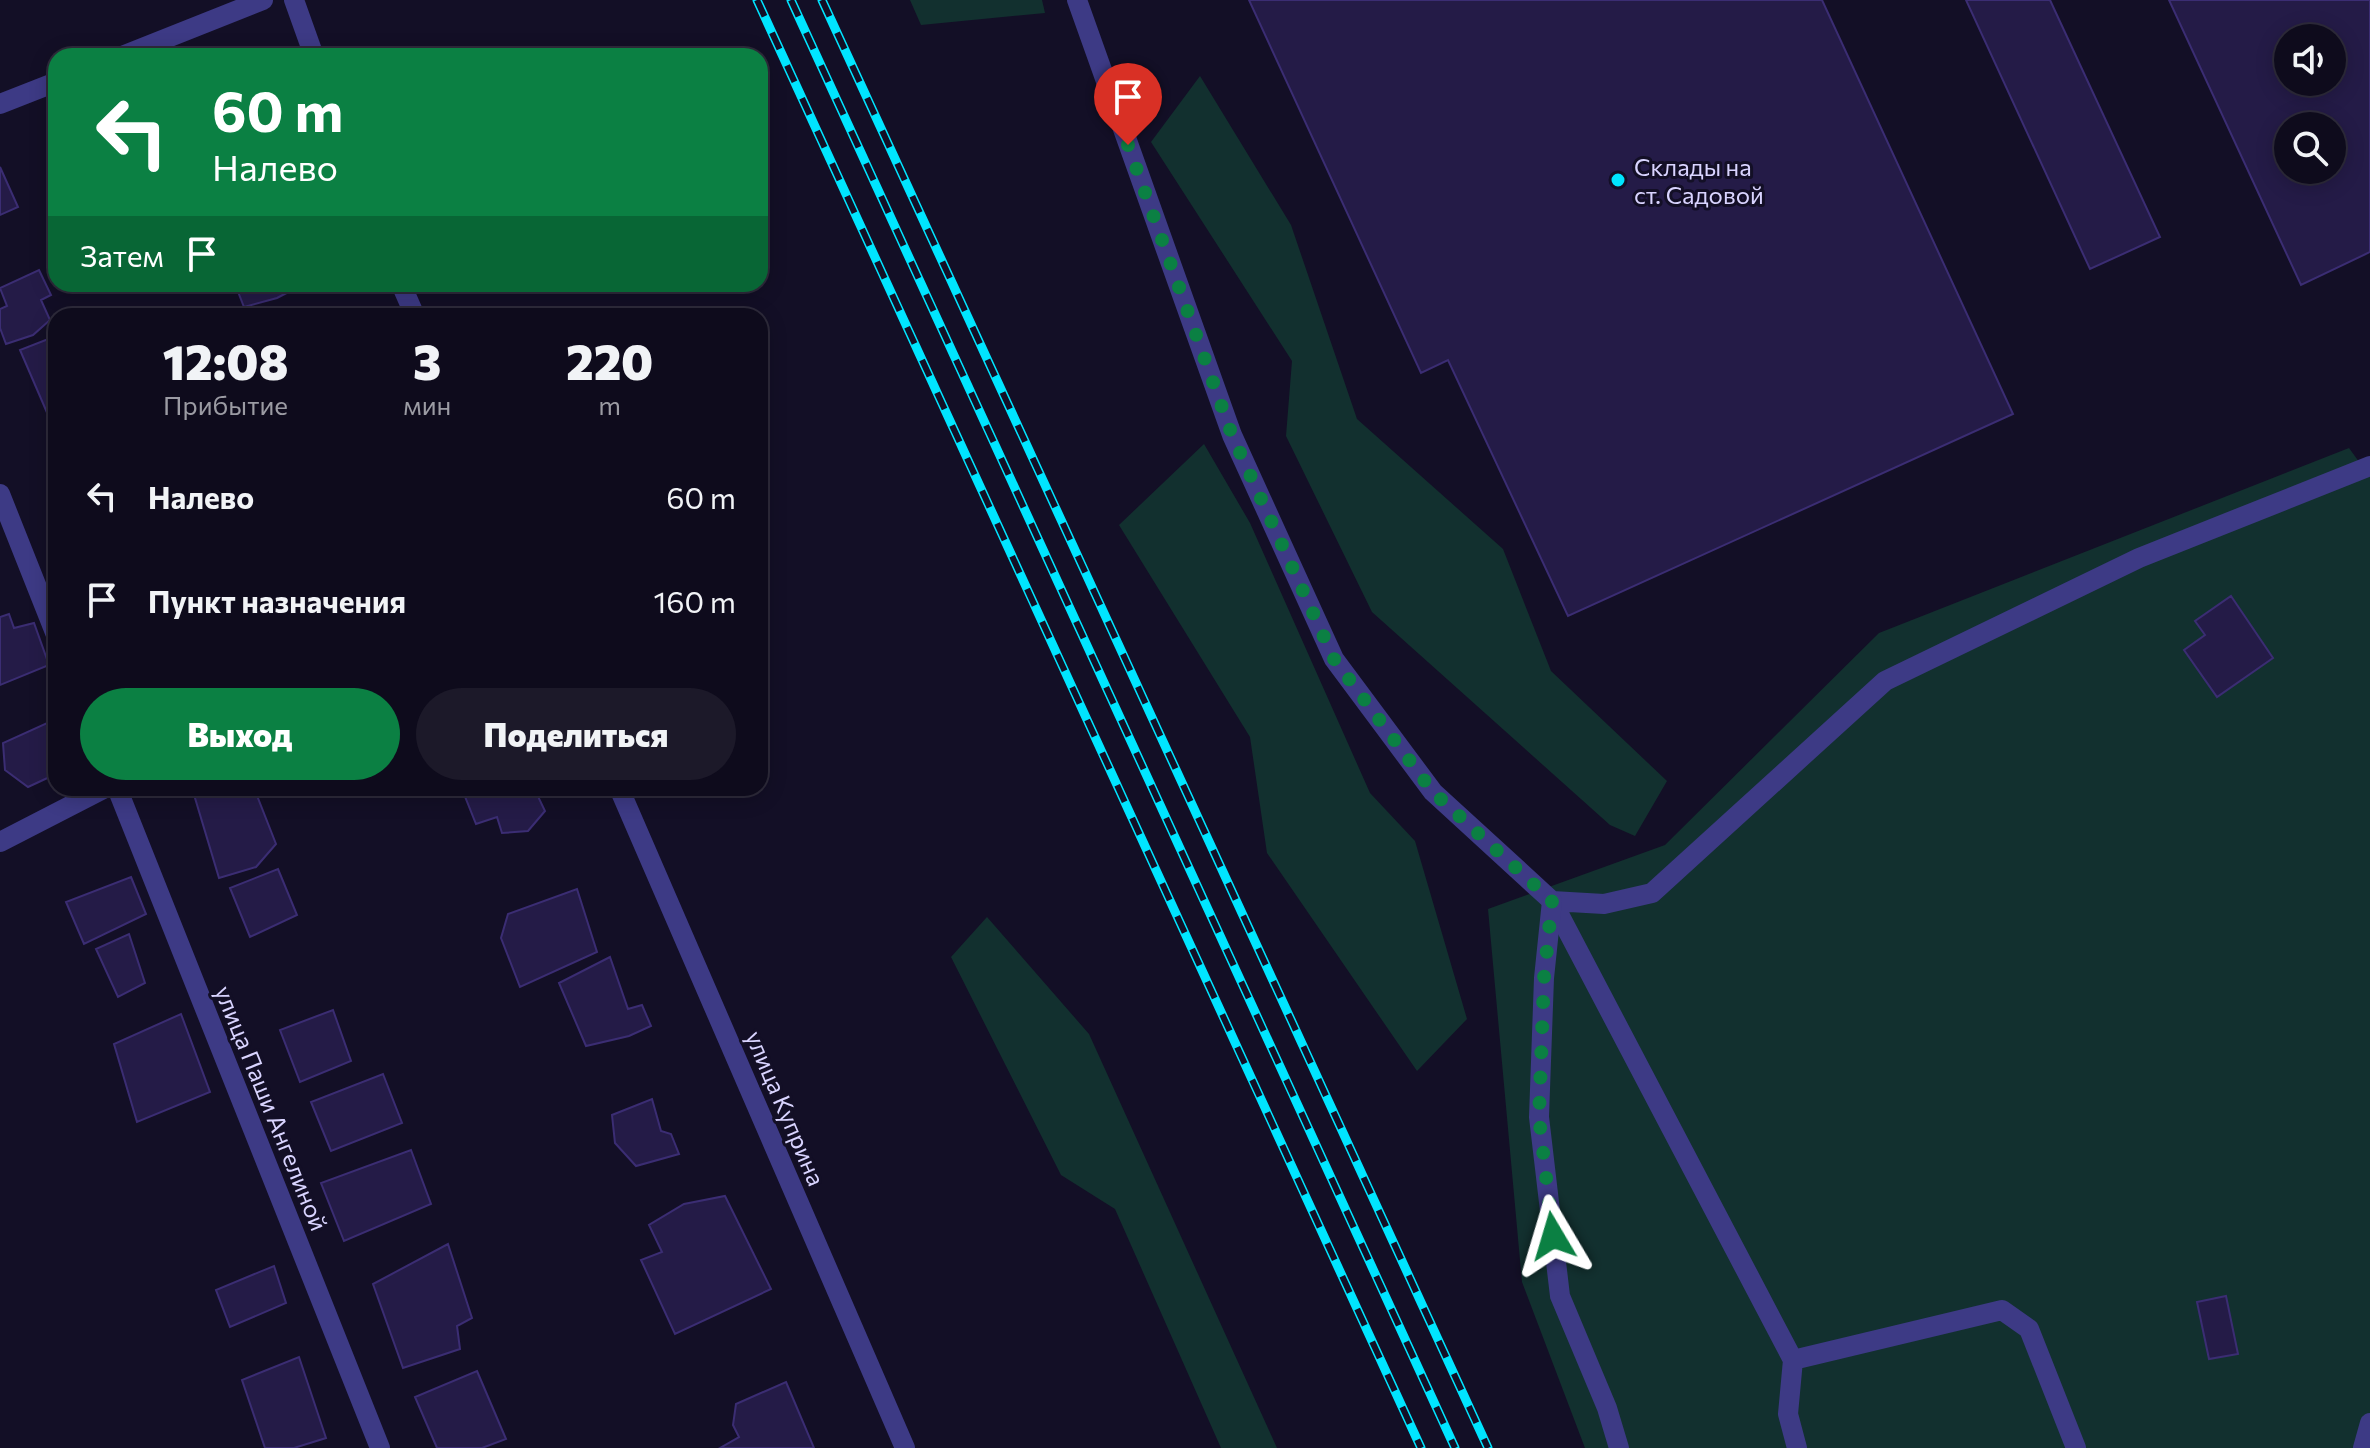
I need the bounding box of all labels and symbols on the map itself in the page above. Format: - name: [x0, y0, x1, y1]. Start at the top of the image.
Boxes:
- pin: [1094, 63, 1162, 145]
- place label: Склады на ст. Садовой: [1634, 152, 1764, 209]
- marker: Склады на ст. Садовой: [1609, 171, 1627, 189]
- street label: улица Паши Ангелиной: [210, 981, 334, 1235]
- street label: улица Куприна: [740, 1026, 832, 1190]
- position arrow: [1511, 1194, 1595, 1278]

